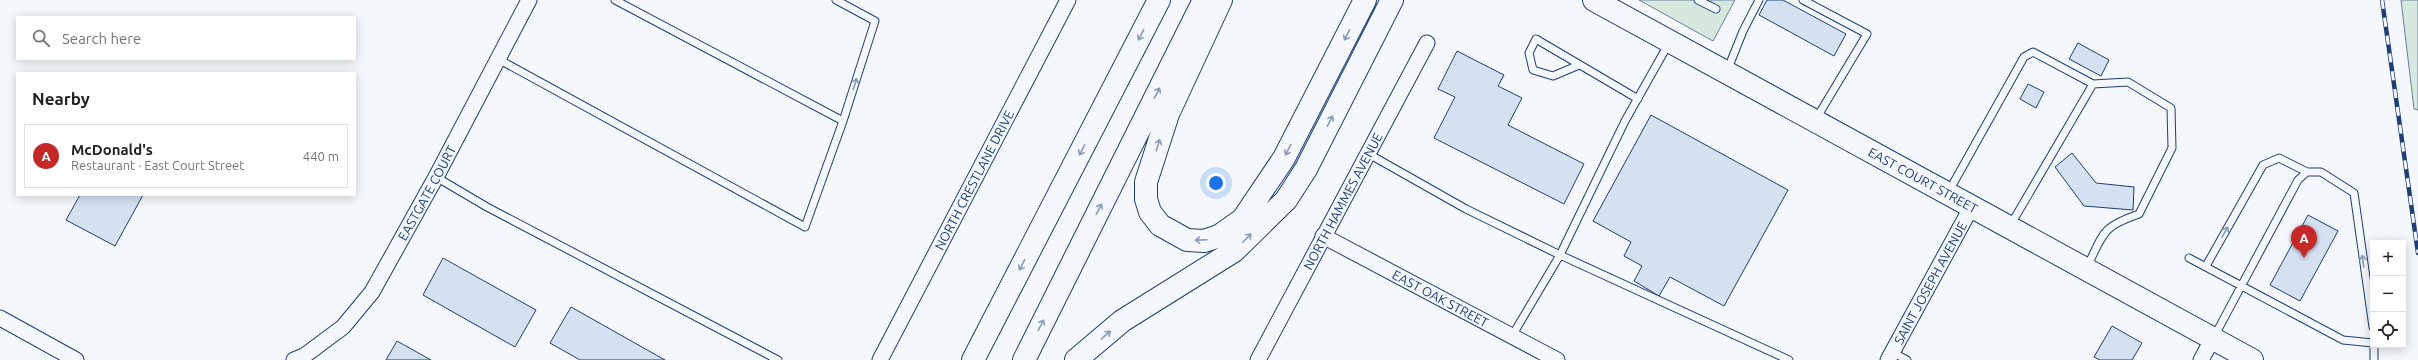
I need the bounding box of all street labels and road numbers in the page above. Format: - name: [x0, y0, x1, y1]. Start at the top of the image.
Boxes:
- street label: NORTH CRESTLANE DRIVE: [932, 108, 1016, 252]
- street label: NORTH HAMMES AVENUE: [1301, 130, 1385, 272]
- street label: EASTGATE COURT: [395, 143, 458, 243]
- street label: EAST COURT STREET: [1866, 144, 1980, 215]
- street label: SAINT JOSEPH AVENUE: [1891, 219, 1969, 346]
- street label: EAST OAK STREET: [1390, 267, 1491, 329]

